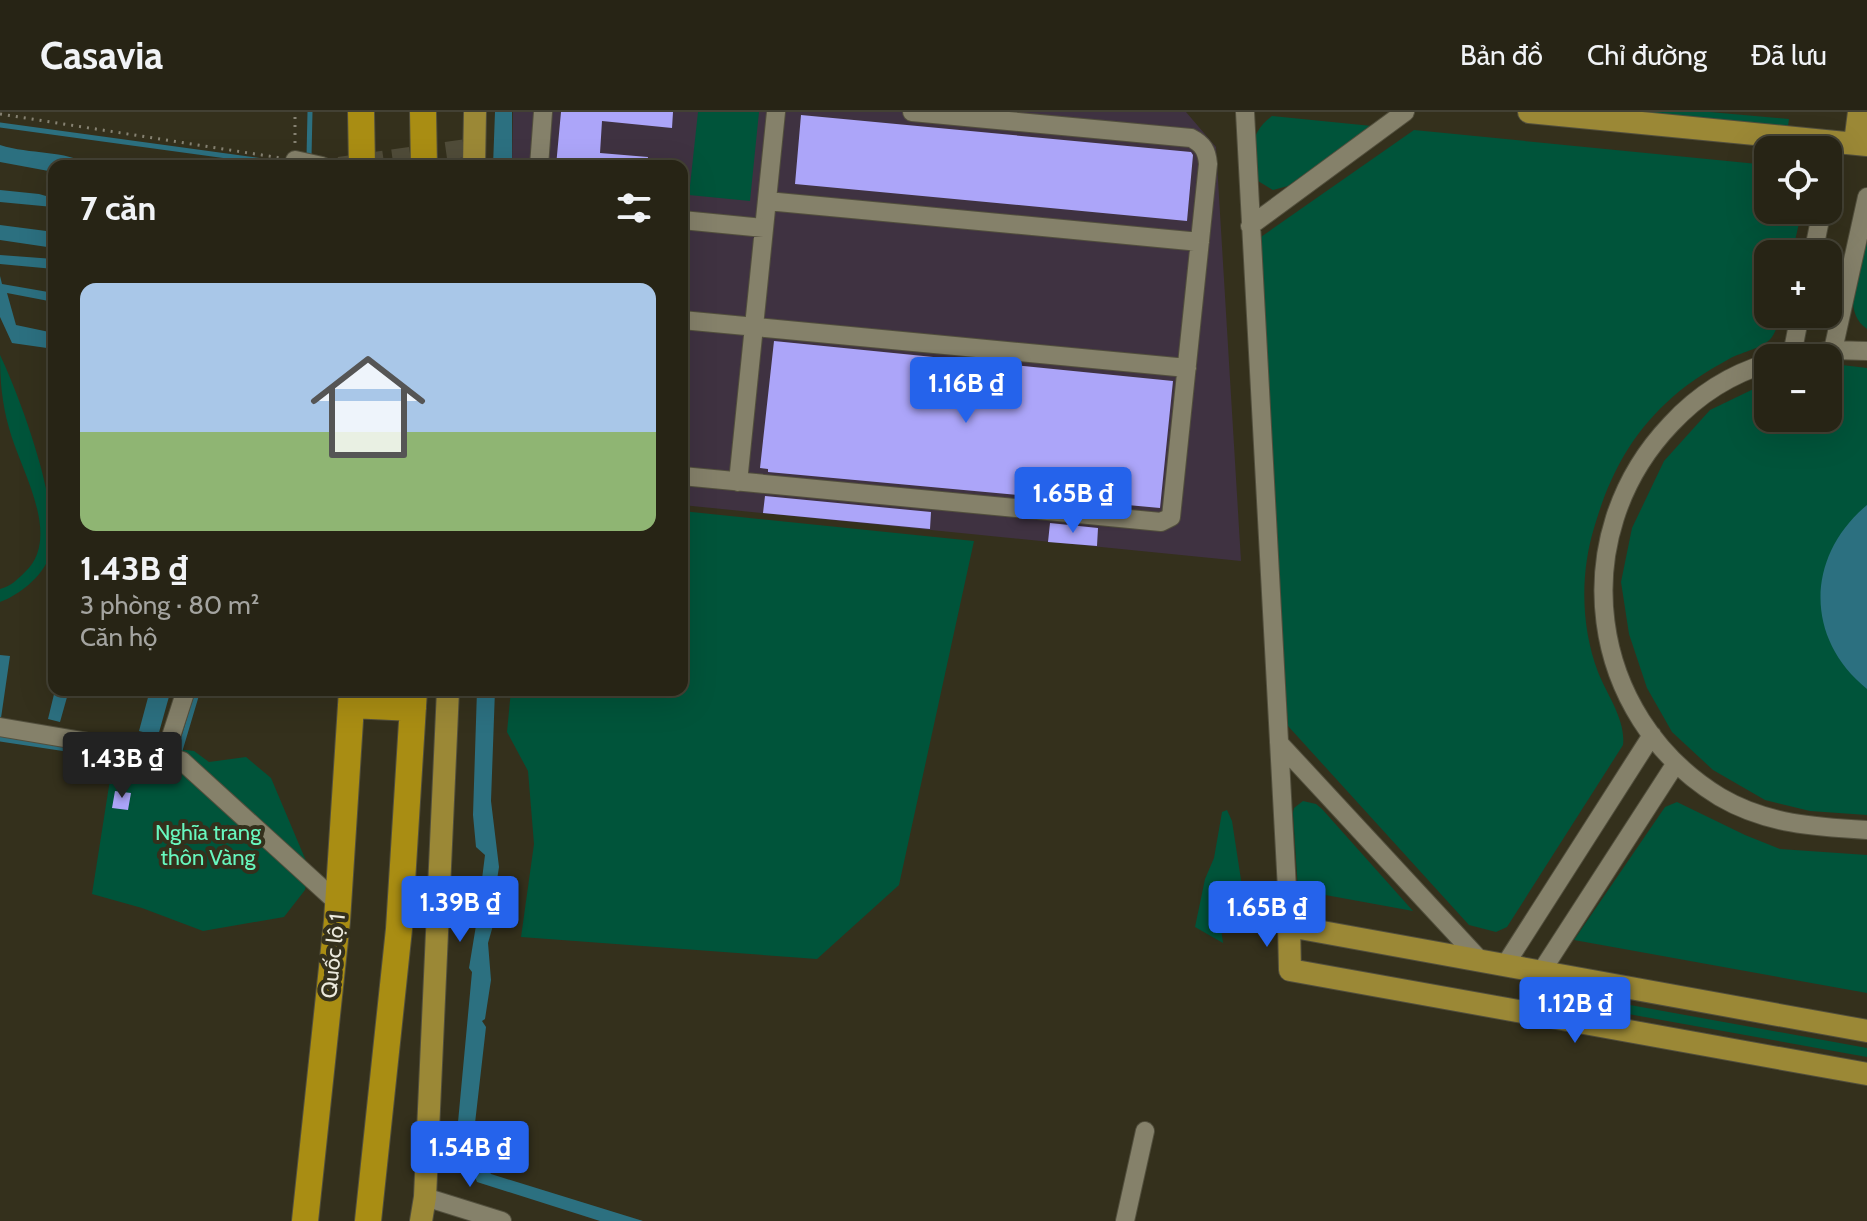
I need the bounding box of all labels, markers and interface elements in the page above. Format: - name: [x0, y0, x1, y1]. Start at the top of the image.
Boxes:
- text: Casavia: [40, 32, 163, 79]
- text: Bản đồ: [1460, 38, 1543, 72]
- text: Chỉ đường: [1587, 38, 1707, 72]
- text: Đã lưu: [1751, 38, 1827, 72]
- map controls: [1754, 136, 1842, 432]
- button: locate: [1754, 136, 1842, 224]
- icon: filters: [612, 186, 656, 230]
- text: 7 căn: [80, 187, 156, 229]
- button: +: [1754, 240, 1842, 328]
- icon: home: [296, 335, 440, 479]
- button: −: [1754, 344, 1842, 432]
- pin: 1.16B ₫: [892, 357, 1040, 425]
- text: 1.16B ₫: [928, 367, 1004, 399]
- pin: 1.65B ₫: [999, 467, 1147, 535]
- text: 1.65B ₫: [1033, 477, 1113, 509]
- text: 1.43B ₫: [80, 547, 188, 589]
- text: 3 phòng · 80 m²: [80, 589, 259, 621]
- text: Căn hộ: [80, 621, 157, 653]
- pin: 1.43B ₫: [48, 732, 196, 800]
- text: 1.43B ₫: [81, 742, 163, 774]
- park label: Nghĩa trang thôn Vàng: [155, 819, 262, 871]
- pin: 1.39B ₫: [386, 876, 534, 944]
- pin: 1.65B ₫: [1193, 881, 1341, 949]
- text: 1.39B ₫: [420, 886, 500, 918]
- text: 1.65B ₫: [1227, 891, 1307, 923]
- street label: Quốc lộ 1: [315, 912, 351, 1000]
- pin: 1.12B ₫: [1501, 977, 1649, 1045]
- text: 1.12B ₫: [1537, 987, 1613, 1019]
- pin: 1.54B ₫: [396, 1121, 544, 1189]
- text: 1.54B ₫: [429, 1131, 511, 1163]

